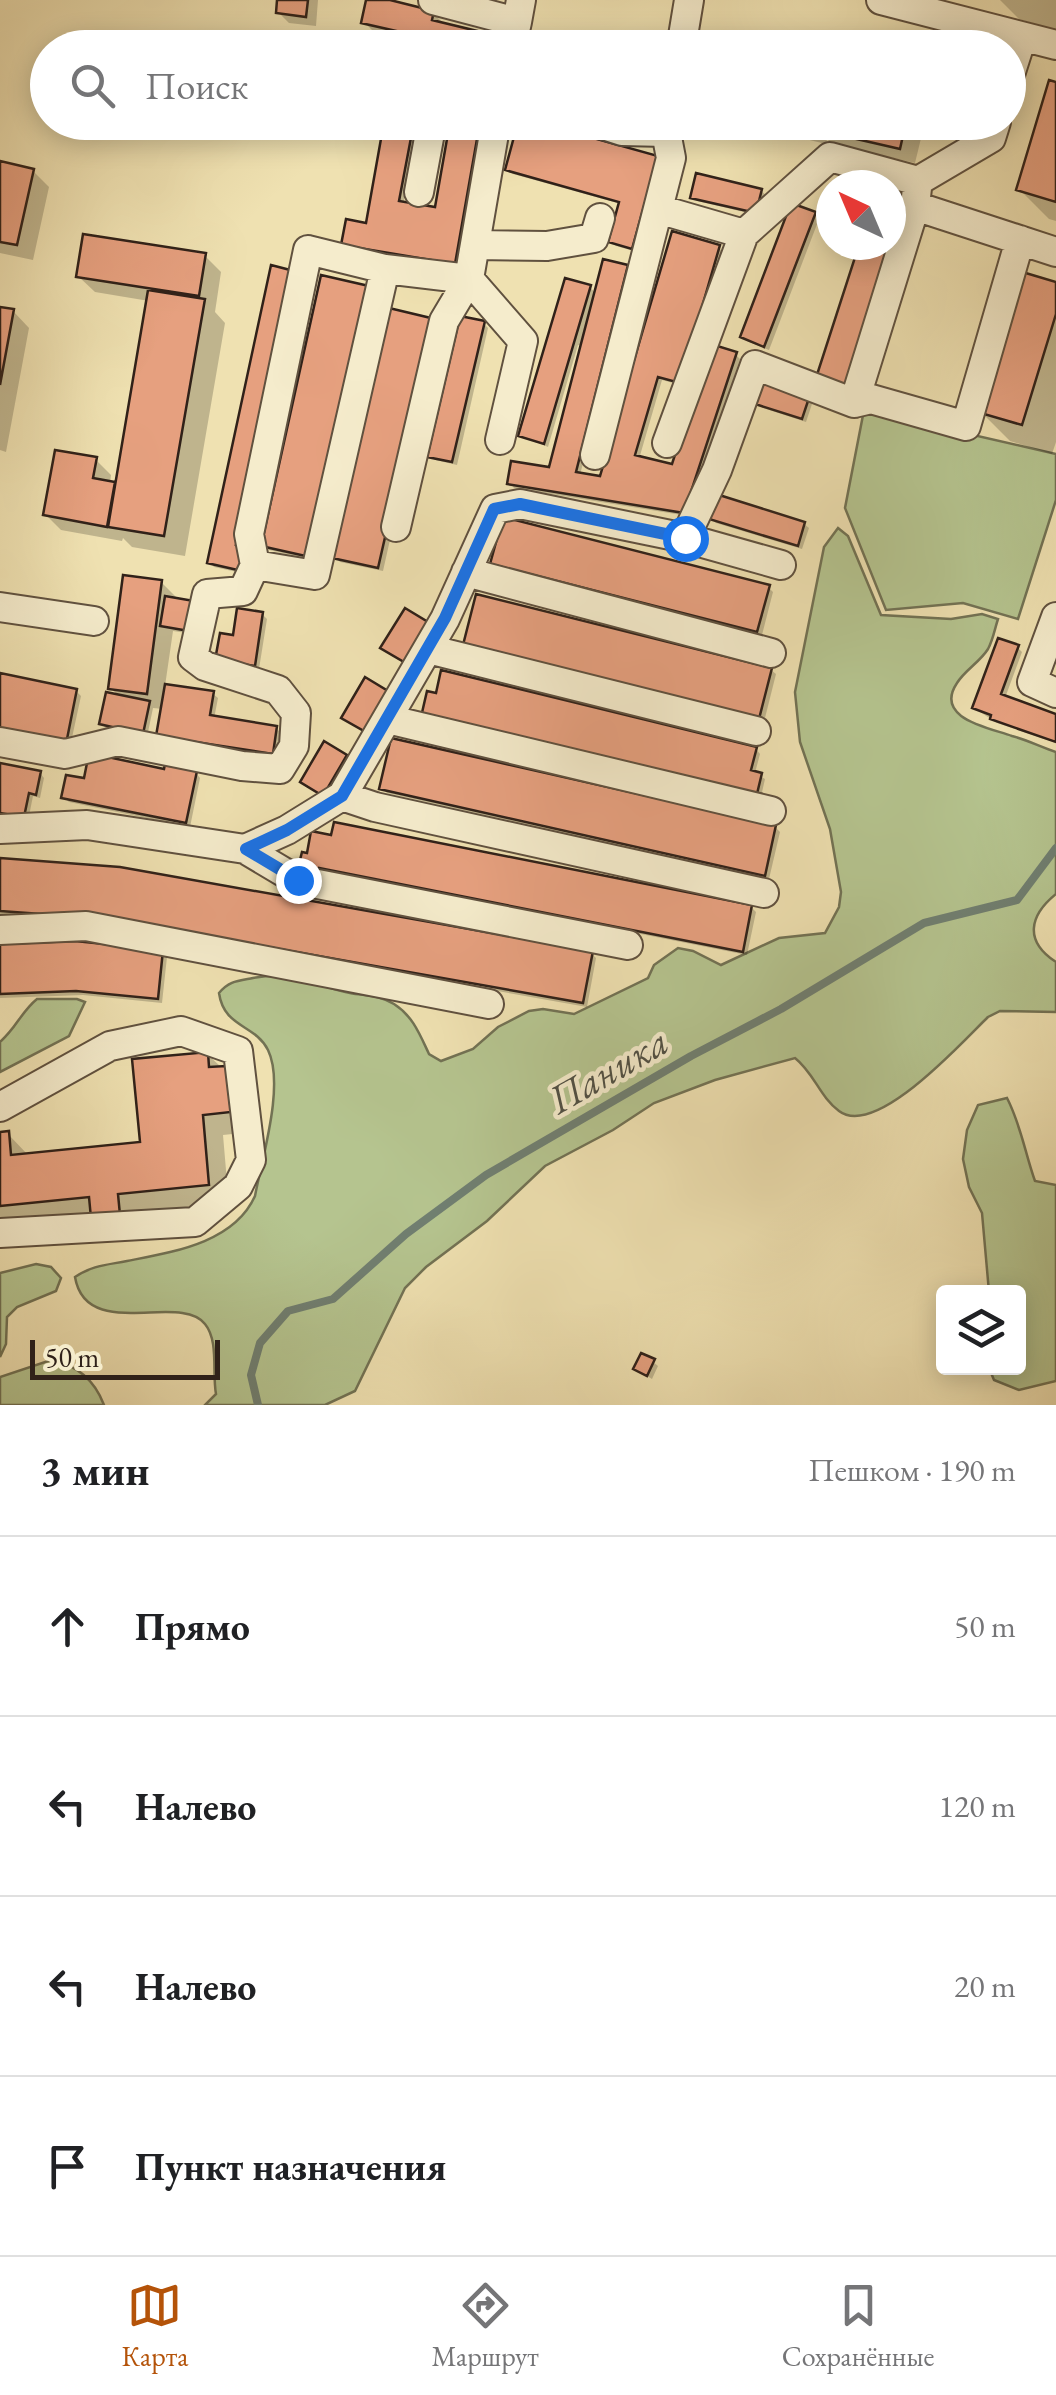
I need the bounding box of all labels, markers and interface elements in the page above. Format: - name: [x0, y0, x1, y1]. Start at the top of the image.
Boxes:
- search box: [30, 30, 1026, 140]
- icon: search: [65, 58, 120, 113]
- text: Поиск: [145, 61, 248, 110]
- north arrow: [816, 170, 906, 260]
- route start: [663, 516, 709, 562]
- route end: [276, 858, 322, 904]
- water label: Паника: [538, 1015, 678, 1126]
- map controls: [936, 1285, 1026, 1375]
- button: layers: [936, 1285, 1026, 1375]
- scale bar: [30, 1335, 220, 1380]
- text: 50 m: [45, 1339, 99, 1375]
- text: 3 мин: [40, 1443, 149, 1498]
- text: Пешком · 190 m: [808, 1449, 1016, 1491]
- icon: ahead: [40, 1599, 95, 1654]
- text: Прямо: [135, 1602, 250, 1651]
- text: 50 m: [954, 1605, 1016, 1647]
- icon: left: [40, 1779, 95, 1834]
- text: Налево: [135, 1782, 256, 1831]
- text: 120 m: [939, 1785, 1016, 1827]
- icon: left: [40, 1959, 95, 2014]
- text: Налево: [135, 1962, 256, 2011]
- text: 20 m: [954, 1965, 1016, 2007]
- icon: arrive: [40, 2139, 95, 2194]
- text: Пункт назначения: [135, 2142, 446, 2191]
- tab: Карта: [122, 2278, 188, 2374]
- tab: Маршрут: [431, 2278, 539, 2374]
- tab: Сохранённые: [782, 2278, 934, 2374]

